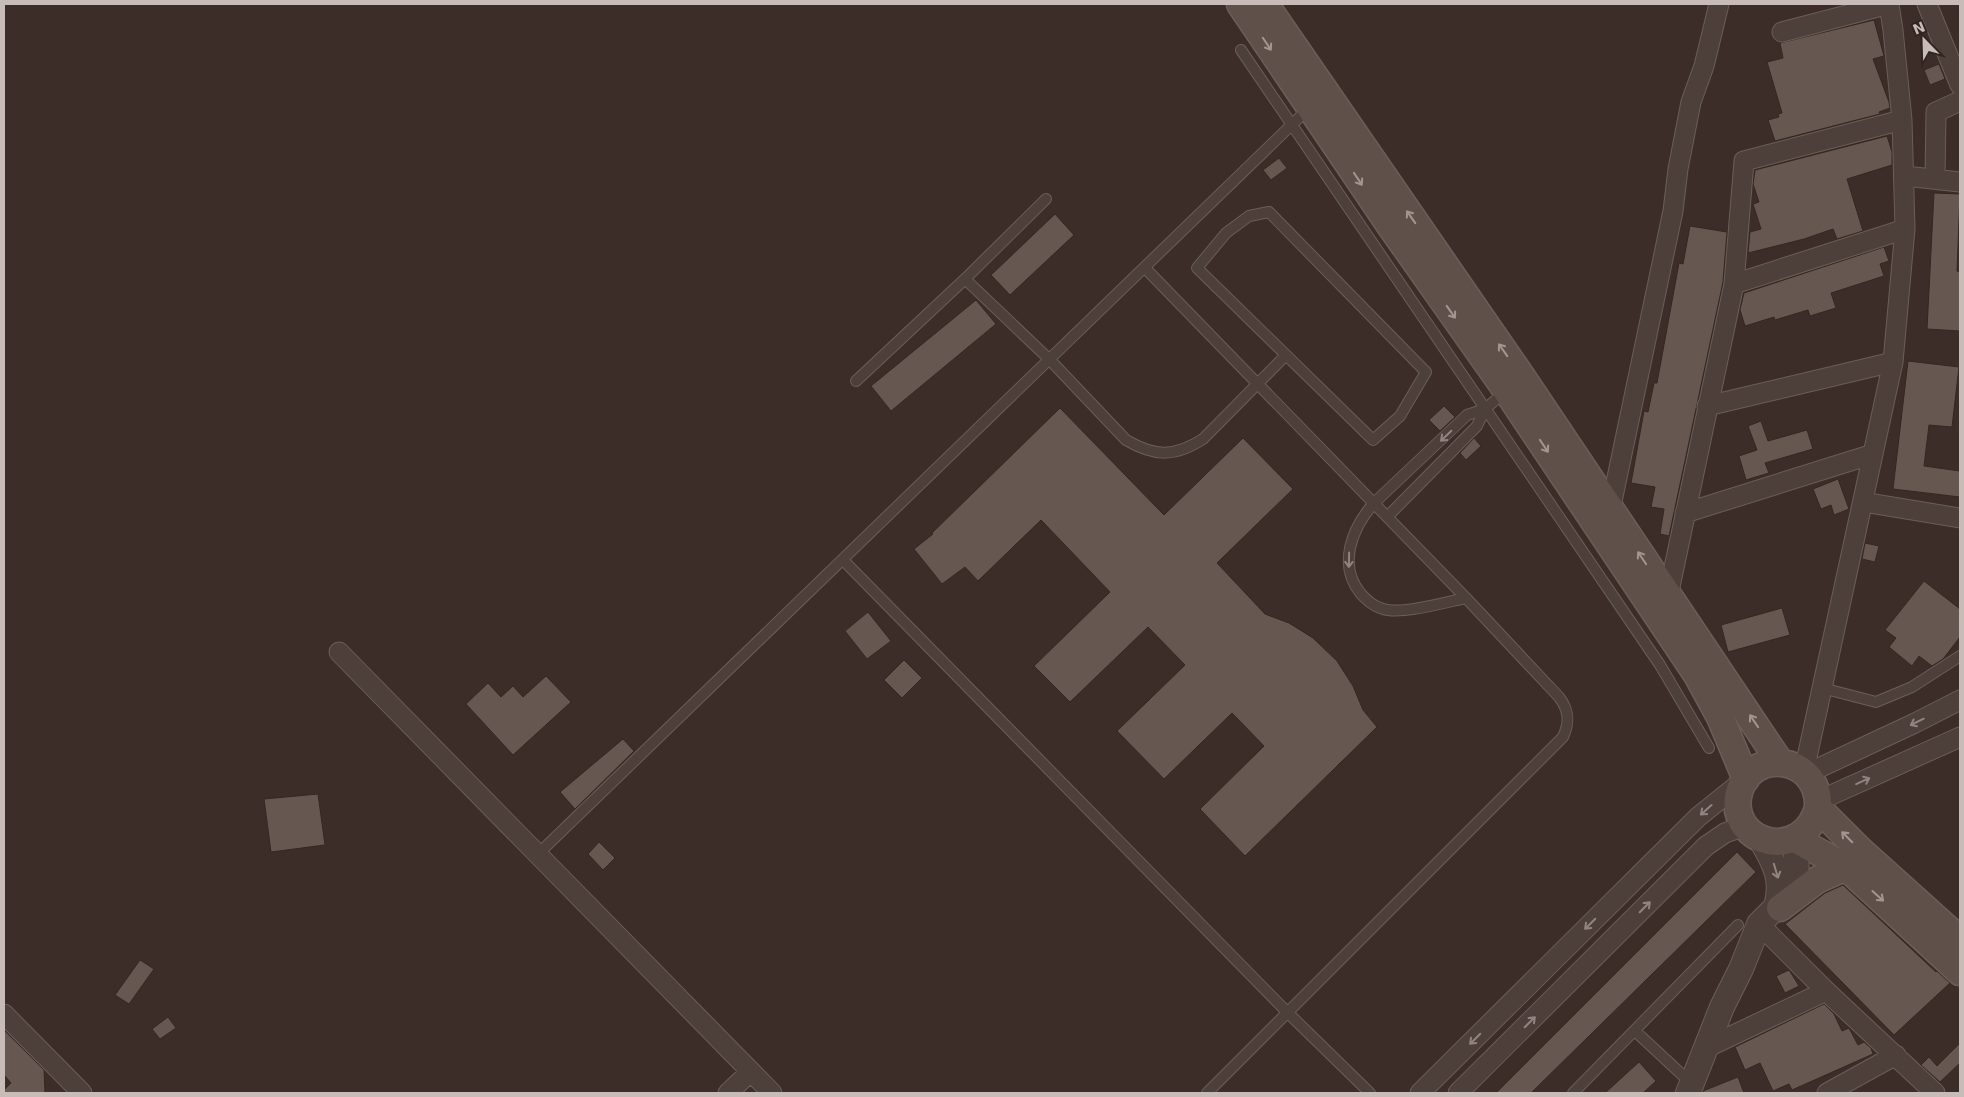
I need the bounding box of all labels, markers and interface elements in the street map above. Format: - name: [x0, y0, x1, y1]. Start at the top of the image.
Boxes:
- north arrow: [1899, 15, 1949, 65]
- text: N: [1910, 18, 1927, 38]
- one-way arrow: [1262, 37, 1272, 51]
- one-way arrow: [1353, 172, 1363, 186]
- one-way arrow: [1406, 210, 1416, 224]
- one-way arrow: [1446, 305, 1456, 319]
- one-way arrow: [1498, 344, 1508, 358]
- one-way arrow: [1440, 430, 1452, 442]
- one-way arrow: [1538, 439, 1549, 453]
- one-way arrow: [1637, 551, 1647, 565]
- one-way arrow: [1345, 552, 1354, 568]
- one-way arrow: [1748, 715, 1758, 729]
- one-way arrow: [1910, 718, 1925, 728]
- one-way arrow: [1855, 776, 1870, 786]
- one-way arrow: [1699, 804, 1712, 816]
- one-way arrow: [1841, 830, 1853, 843]
- one-way arrow: [1772, 863, 1782, 879]
- one-way arrow: [1871, 890, 1884, 902]
- one-way arrow: [1639, 901, 1651, 913]
- one-way arrow: [1584, 918, 1596, 930]
- one-way arrow: [1524, 1016, 1536, 1028]
- one-way arrow: [1469, 1032, 1481, 1044]

